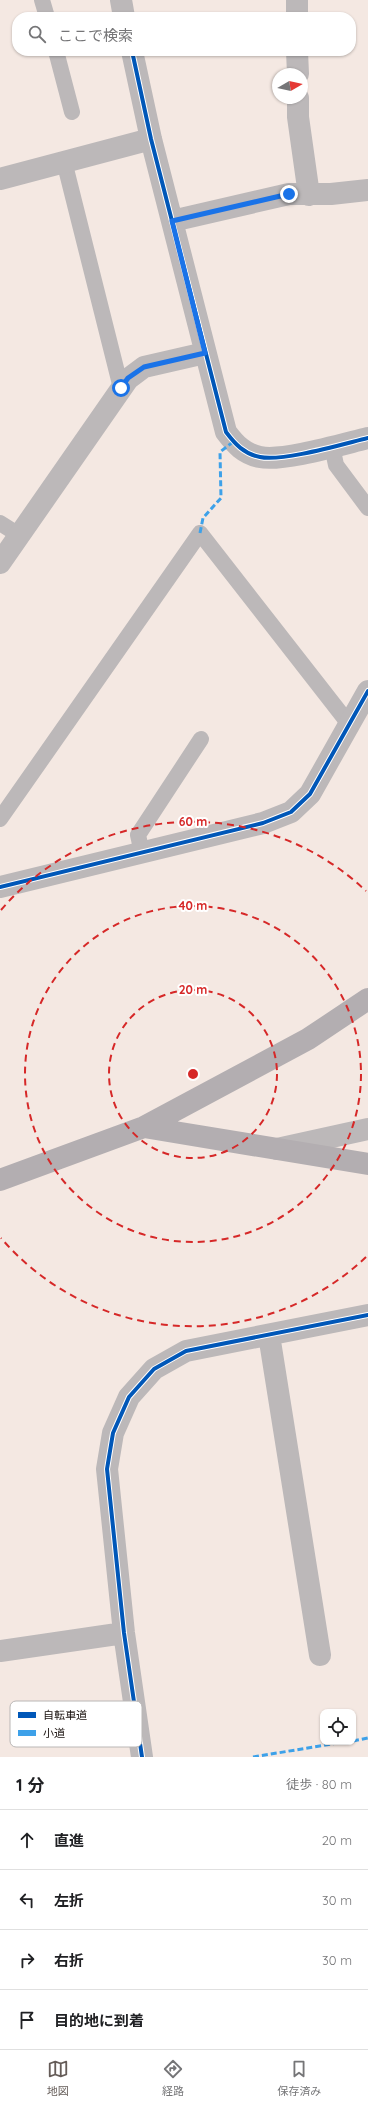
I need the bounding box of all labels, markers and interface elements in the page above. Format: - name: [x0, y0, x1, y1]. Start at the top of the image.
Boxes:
- search box: [12, 12, 356, 56]
- icon: search: [26, 23, 48, 45]
- text: ここで検索: [58, 26, 133, 45]
- north arrow: [272, 68, 308, 104]
- route end: [280, 185, 298, 203]
- route start: [112, 379, 130, 397]
- text: 60 m: [179, 814, 207, 829]
- text: 40 m: [179, 898, 207, 913]
- text: 20 m: [179, 982, 207, 997]
- centre of rings: [186, 1067, 200, 1081]
- legend: [10, 1701, 142, 1747]
- text: 自転車道: [43, 1708, 87, 1722]
- map controls: [320, 1709, 356, 1745]
- button: locate: [320, 1709, 356, 1745]
- text: 小道: [43, 1726, 65, 1740]
- text: 1 分: [16, 1774, 44, 1795]
- text: 徒歩 · 80 m: [286, 1776, 352, 1792]
- icon: ahead: [16, 1829, 38, 1851]
- text: 直進: [54, 1831, 84, 1850]
- text: 20 m: [322, 1832, 352, 1848]
- icon: left: [16, 1889, 38, 1911]
- text: 左折: [54, 1891, 84, 1910]
- text: 30 m: [322, 1892, 352, 1908]
- icon: right: [16, 1949, 38, 1971]
- text: 右折: [54, 1951, 84, 1970]
- text: 30 m: [322, 1952, 352, 1968]
- icon: arrive: [16, 2009, 38, 2031]
- text: 目的地に到着: [54, 2011, 144, 2030]
- tab: 地図: [47, 2058, 69, 2098]
- tab: 経路: [162, 2058, 184, 2098]
- tab: 保存済み: [277, 2058, 321, 2098]

